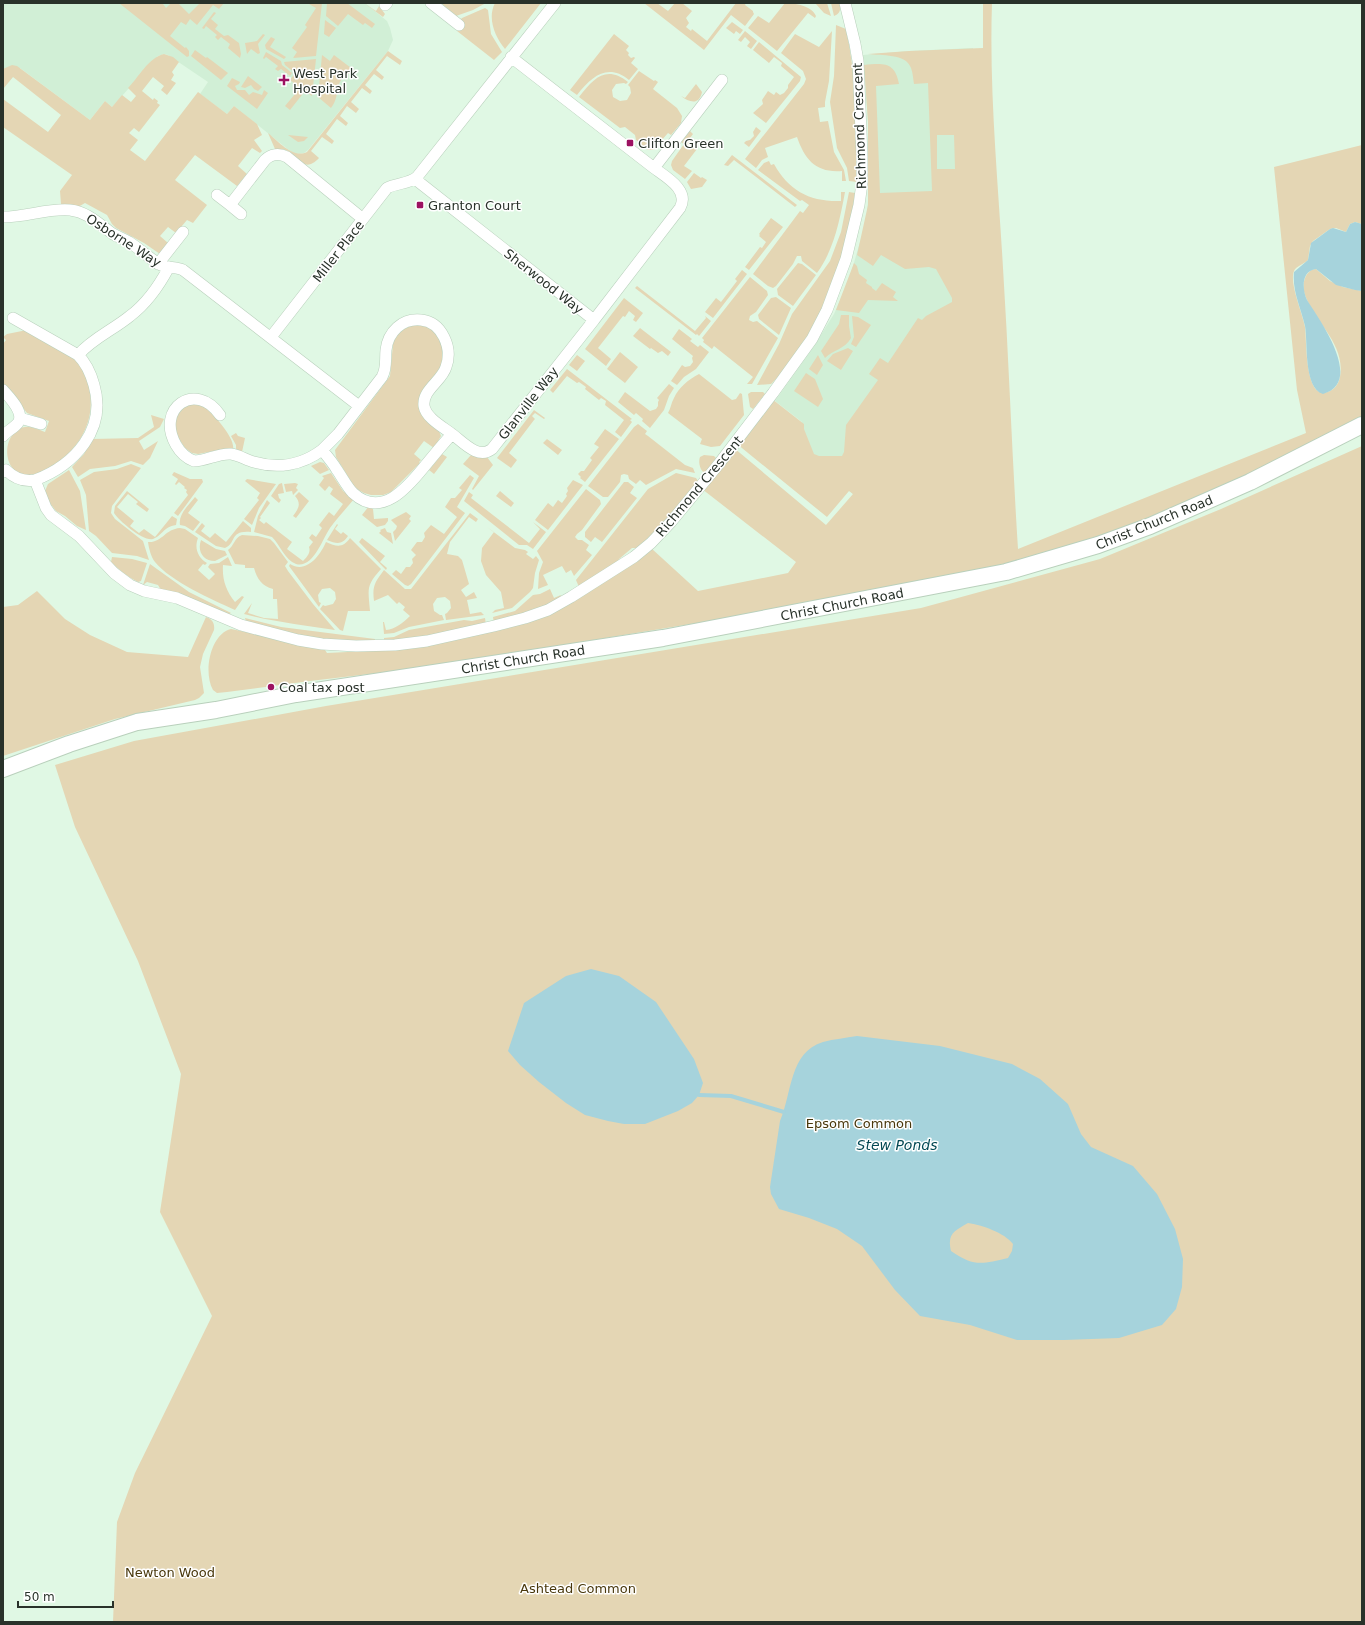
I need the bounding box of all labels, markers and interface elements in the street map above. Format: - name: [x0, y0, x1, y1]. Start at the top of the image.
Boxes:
- street label: Richmond Crescent: [850, 62, 869, 190]
- place label: West Park Hospital: [293, 66, 358, 96]
- marker: West Park Hospital: [278, 74, 290, 86]
- place label: Clifton Green: [638, 136, 723, 151]
- marker: Clifton Green: [625, 138, 635, 148]
- place label: Granton Court: [428, 198, 521, 213]
- marker: Granton Court: [415, 200, 425, 210]
- street label: Osborne Way: [83, 211, 164, 270]
- street label: Miller Place: [310, 217, 367, 285]
- street label: Sherwood Way: [501, 246, 587, 317]
- street label: Glanville Way: [495, 364, 562, 443]
- street label: Richmond Crescent: [653, 433, 746, 540]
- street label: Christ Church Road: [1093, 492, 1215, 553]
- street label: Christ Church Road: [779, 585, 905, 624]
- street label: Christ Church Road: [460, 642, 586, 677]
- place label: Coal tax post: [279, 680, 365, 695]
- marker: Coal tax post: [266, 682, 276, 692]
- park label: Epsom Common: [806, 1116, 912, 1131]
- water label: Stew Ponds: [857, 1137, 937, 1153]
- park label: Newton Wood: [125, 1565, 215, 1580]
- park label: Ashtead Common: [520, 1581, 636, 1596]
- scale bar: [18, 1583, 113, 1609]
- text: 50 m: [24, 1590, 55, 1604]

